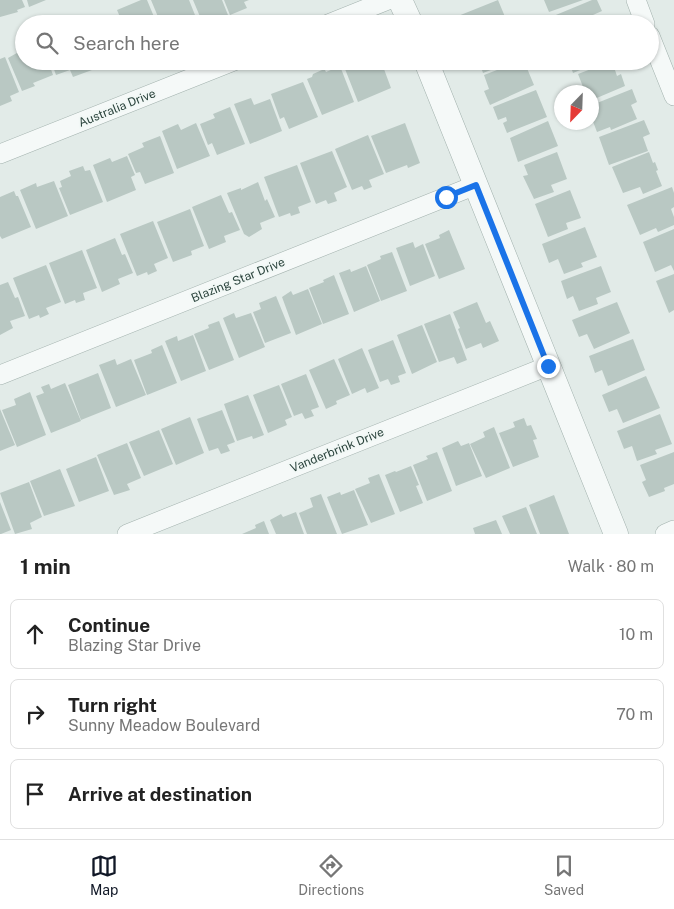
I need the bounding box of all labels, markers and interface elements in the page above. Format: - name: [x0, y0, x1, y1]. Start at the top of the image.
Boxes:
- search box: [15, 15, 659, 70]
- icon: search: [33, 29, 61, 57]
- text: Search here: [73, 32, 180, 54]
- north arrow: [554, 85, 599, 130]
- street label: Australia Drive: [76, 86, 158, 130]
- route start: [435, 186, 458, 209]
- street label: Blazing Star Drive: [189, 255, 287, 305]
- route end: [537, 355, 560, 378]
- street label: Vanderbrink Drive: [288, 425, 386, 475]
- text: 1 min: [20, 554, 71, 579]
- text: Walk · 80 m: [568, 557, 654, 576]
- text: Continue: [68, 614, 150, 636]
- icon: ahead: [21, 620, 49, 648]
- text: 10 m: [619, 625, 653, 644]
- text: Blazing Star Drive: [68, 636, 201, 655]
- text: Turn right: [68, 694, 157, 716]
- icon: right: [21, 700, 49, 728]
- text: 70 m: [616, 705, 653, 724]
- text: Sunny Meadow Boulevard: [68, 716, 260, 735]
- icon: arrive: [21, 780, 49, 808]
- text: Arrive at destination: [68, 783, 252, 805]
- tab: Map: [90, 852, 118, 898]
- tab: Directions: [298, 852, 364, 898]
- tab: Saved: [544, 852, 584, 898]

